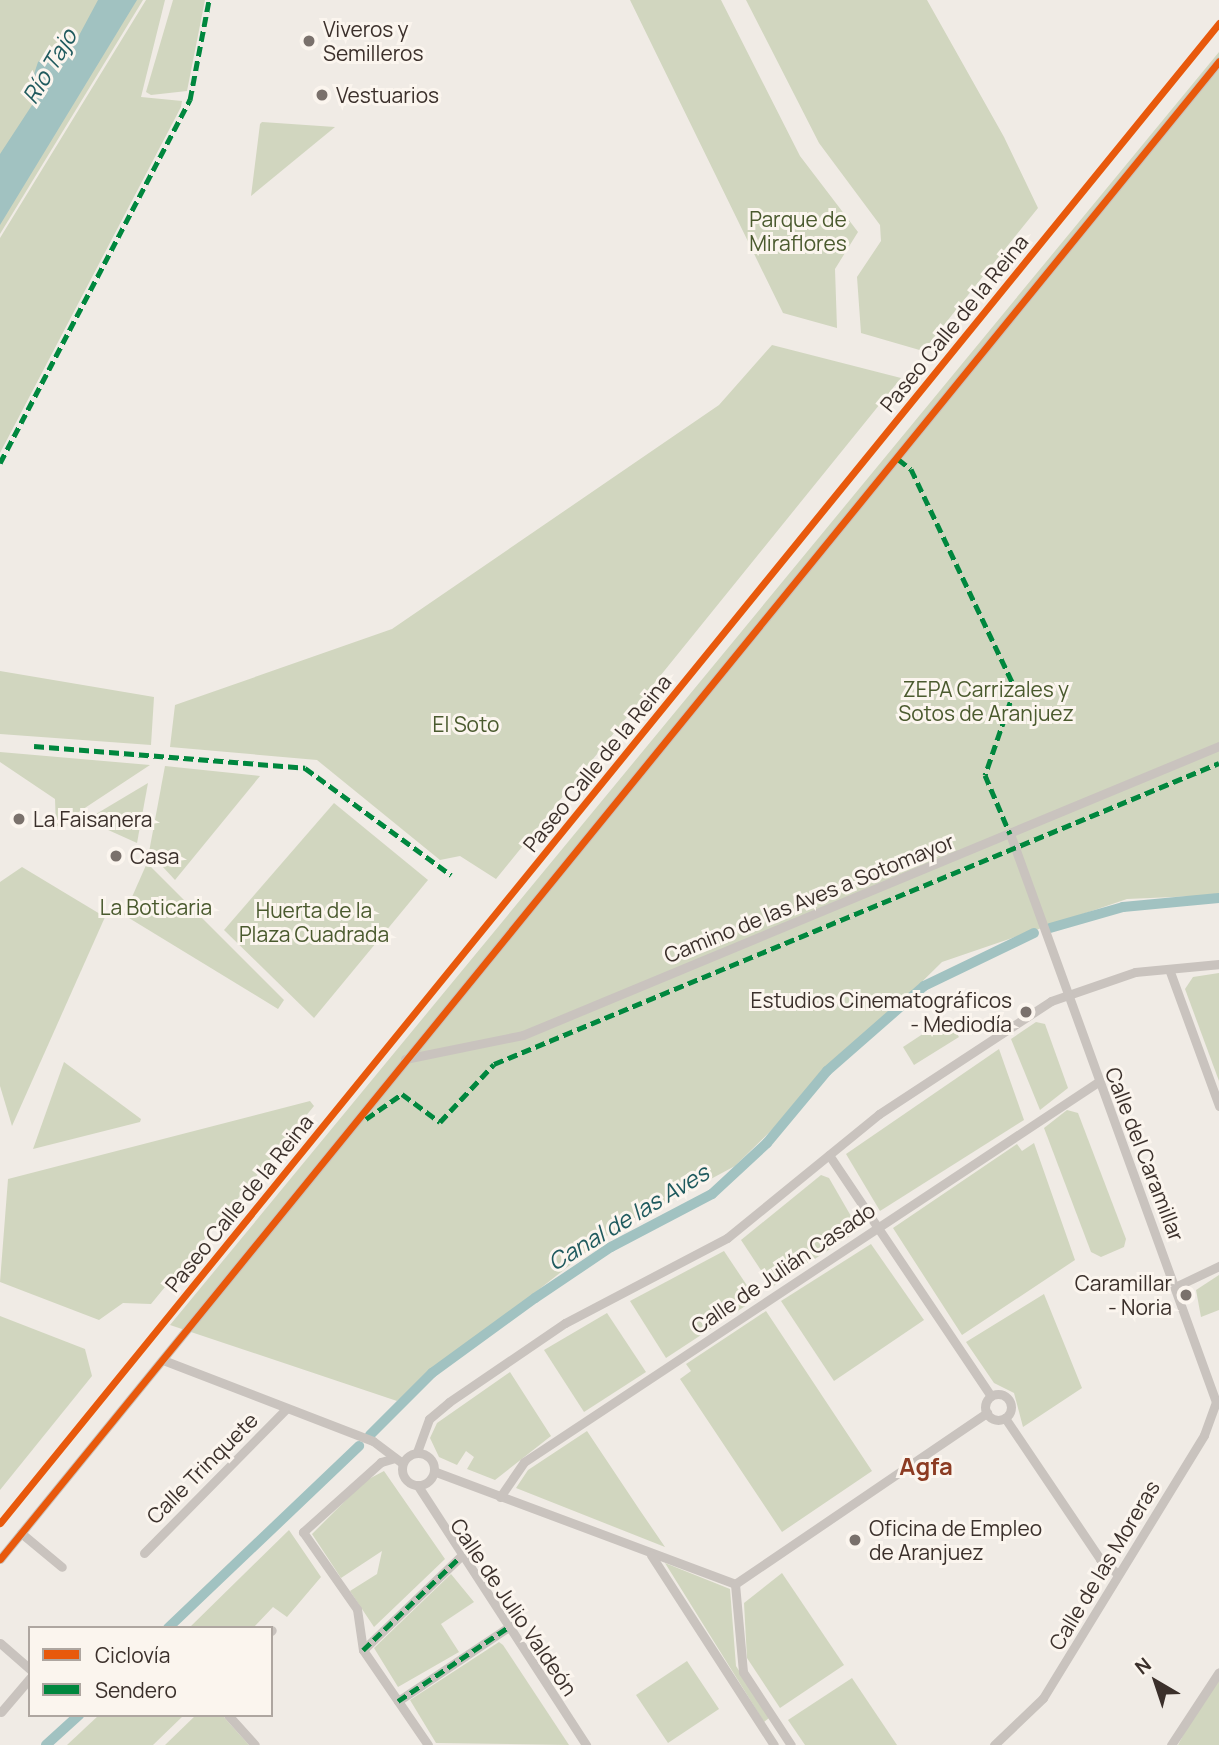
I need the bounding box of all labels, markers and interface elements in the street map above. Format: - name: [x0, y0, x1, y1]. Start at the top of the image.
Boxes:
- place label: Viveros y Semilleros: [323, 16, 423, 66]
- water label: Río Tajo: [16, 24, 82, 108]
- marker: Viveros y Semilleros: [301, 33, 317, 49]
- place label: Vestuarios: [336, 82, 439, 108]
- marker: Vestuarios: [314, 87, 330, 103]
- park label: Parque de Miraflores: [749, 206, 847, 256]
- street label: Paseo Calle de la Reina: [875, 229, 1033, 417]
- street label: Paseo Calle de la Reina: [518, 669, 676, 857]
- park label: ZEPA Carrizales y Sotos de Aranjuez: [898, 676, 1074, 726]
- park label: El Soto: [433, 711, 499, 737]
- place label: La Faisanera: [33, 806, 152, 832]
- marker: La Faisanera: [11, 811, 27, 827]
- street label: Camino de las Aves a Sotomayor: [660, 828, 958, 968]
- place label: Casa: [130, 843, 179, 869]
- marker: Casa: [108, 848, 124, 864]
- park label: La Boticaria: [100, 894, 212, 920]
- park label: Huerta de la Plaza Cuadrada: [239, 897, 389, 947]
- place label: Estudios Cinematográficos - Mediodía: [750, 987, 1012, 1037]
- marker: Estudios Cinematográficos - Mediodía: [1018, 1004, 1034, 1020]
- street label: Calle del Caramillar: [1100, 1064, 1190, 1244]
- street label: Paseo Calle de la Reina: [160, 1109, 318, 1297]
- water label: Canal de las Aves: [543, 1158, 713, 1276]
- street label: Calle de Julián Casado: [686, 1197, 880, 1339]
- place label: Caramillar - Noria: [1075, 1270, 1172, 1320]
- marker: Caramillar - Noria: [1178, 1287, 1194, 1303]
- street label: Calle Trinquete: [141, 1407, 263, 1529]
- district label: Agfa: [899, 1452, 953, 1480]
- street label: Calle de las Moreras: [1043, 1476, 1165, 1654]
- street label: Calle de Julio Valdeón: [445, 1514, 583, 1700]
- place label: Oficina de Empleo de Aranjuez: [869, 1515, 1042, 1565]
- marker: Oficina de Empleo de Aranjuez: [847, 1532, 863, 1548]
- legend: [28, 1626, 273, 1717]
- text: Ciclovía: [95, 1641, 170, 1669]
- north arrow: [1121, 1647, 1191, 1717]
- text: N: [1129, 1651, 1156, 1680]
- text: Sendero: [95, 1676, 177, 1704]

